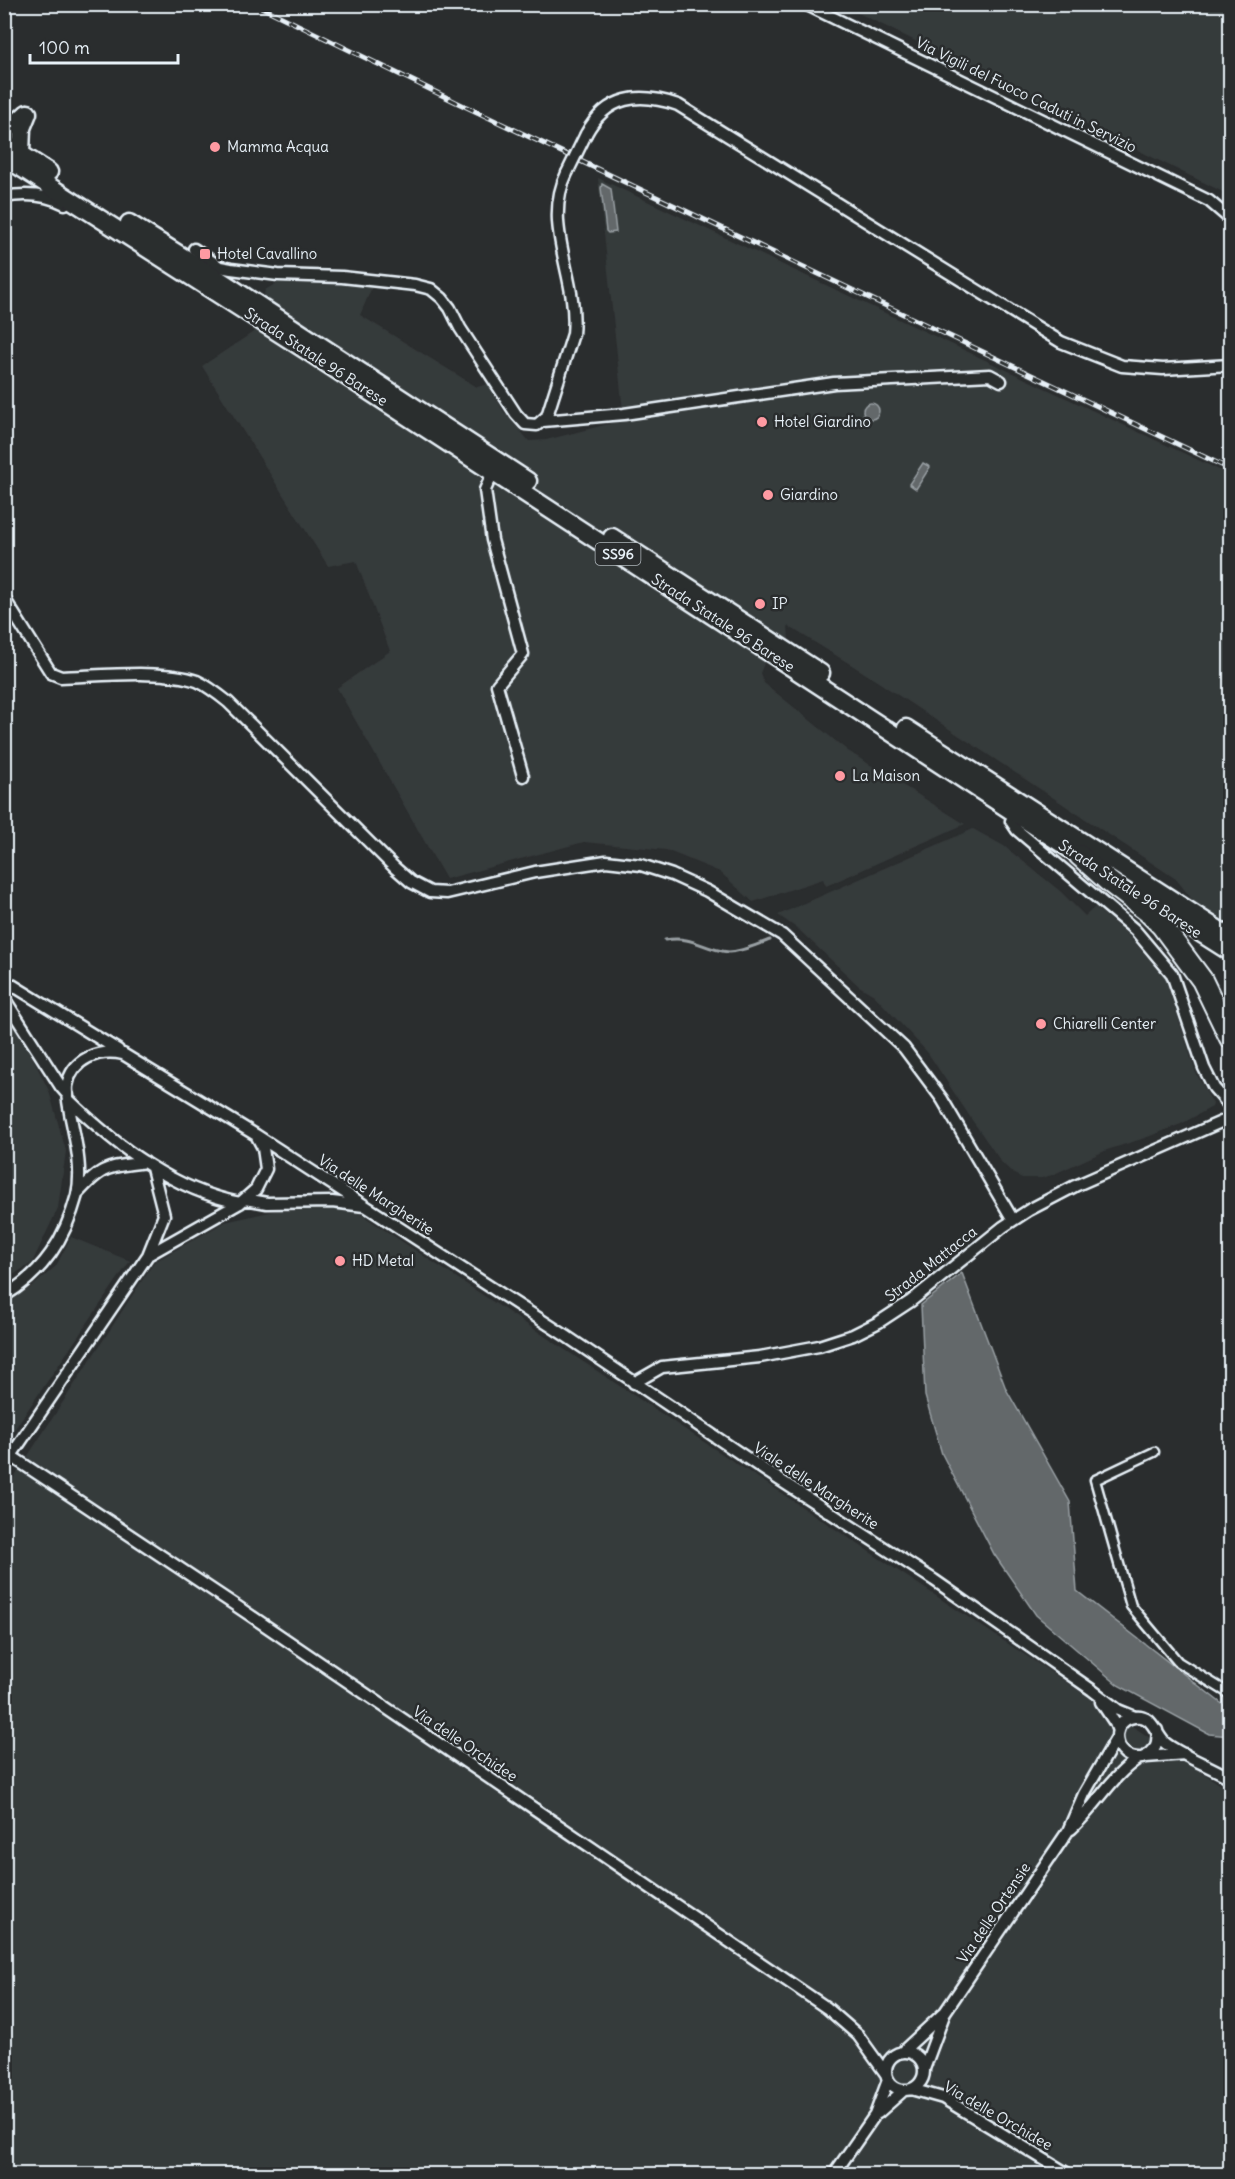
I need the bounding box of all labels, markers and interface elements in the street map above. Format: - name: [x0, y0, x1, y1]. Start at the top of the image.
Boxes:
- scale bar: [30, 27, 178, 65]
- street label: Via Vigili del Fuoco Caduti in Servizio: [913, 33, 1140, 156]
- text: 100 m: [39, 36, 90, 59]
- place label: Mamma Acqua: [227, 137, 329, 156]
- marker: Mamma Acqua: [208, 140, 222, 154]
- place label: Hotel Cavallino: [217, 244, 317, 263]
- marker: Hotel Cavallino: [198, 247, 212, 261]
- street label: Strada Statale 96 Barese: [241, 303, 391, 410]
- place label: Hotel Giardino: [774, 412, 871, 431]
- marker: Hotel Giardino: [755, 415, 769, 429]
- place label: Giardino: [780, 485, 838, 504]
- marker: Giardino: [761, 488, 775, 502]
- road number: SS96: [596, 543, 640, 565]
- street label: Strada Statale 96 Barese: [648, 569, 798, 676]
- place label: IP: [772, 594, 788, 613]
- marker: IP: [753, 597, 767, 611]
- place label: La Maison: [852, 766, 920, 785]
- marker: La Maison: [833, 769, 847, 783]
- street label: Strada Statale 96 Barese: [1055, 835, 1205, 942]
- place label: Chiarelli Center: [1053, 1014, 1156, 1033]
- marker: Chiarelli Center: [1034, 1017, 1048, 1031]
- street label: Via delle Margherite: [315, 1150, 438, 1239]
- street label: Strada Mattacca: [881, 1222, 981, 1305]
- place label: HD Metal: [352, 1251, 414, 1270]
- marker: HD Metal: [333, 1254, 347, 1268]
- street label: Viale delle Margherite: [750, 1438, 883, 1533]
- street label: Via delle Orchidee: [409, 1702, 521, 1786]
- street label: Via delle Ortensie: [953, 1859, 1034, 1967]
- street label: Via delle Orchidee: [941, 2077, 1056, 2154]

